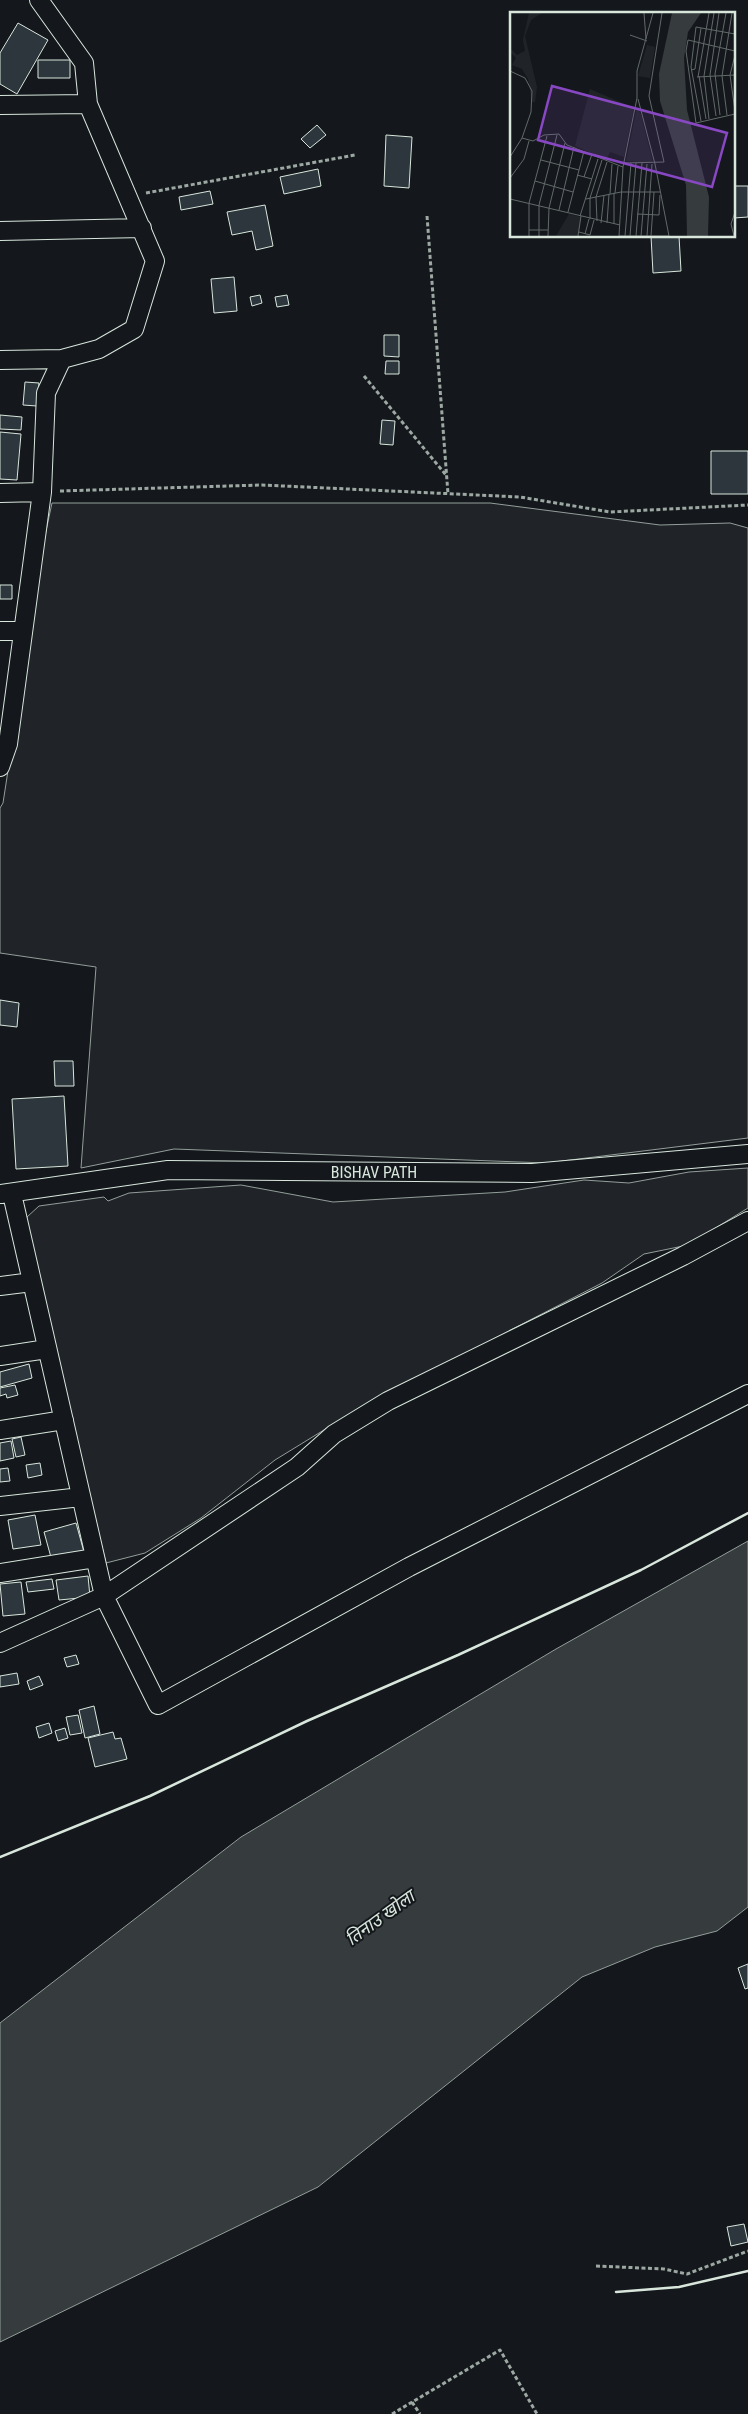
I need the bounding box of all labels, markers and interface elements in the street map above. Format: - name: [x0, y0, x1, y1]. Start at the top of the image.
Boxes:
- inset map: [510, 12, 736, 238]
- street label: BISHAV PATH: [331, 1163, 417, 1182]
- water label: तिनाउ खोला: [341, 1884, 421, 1950]

